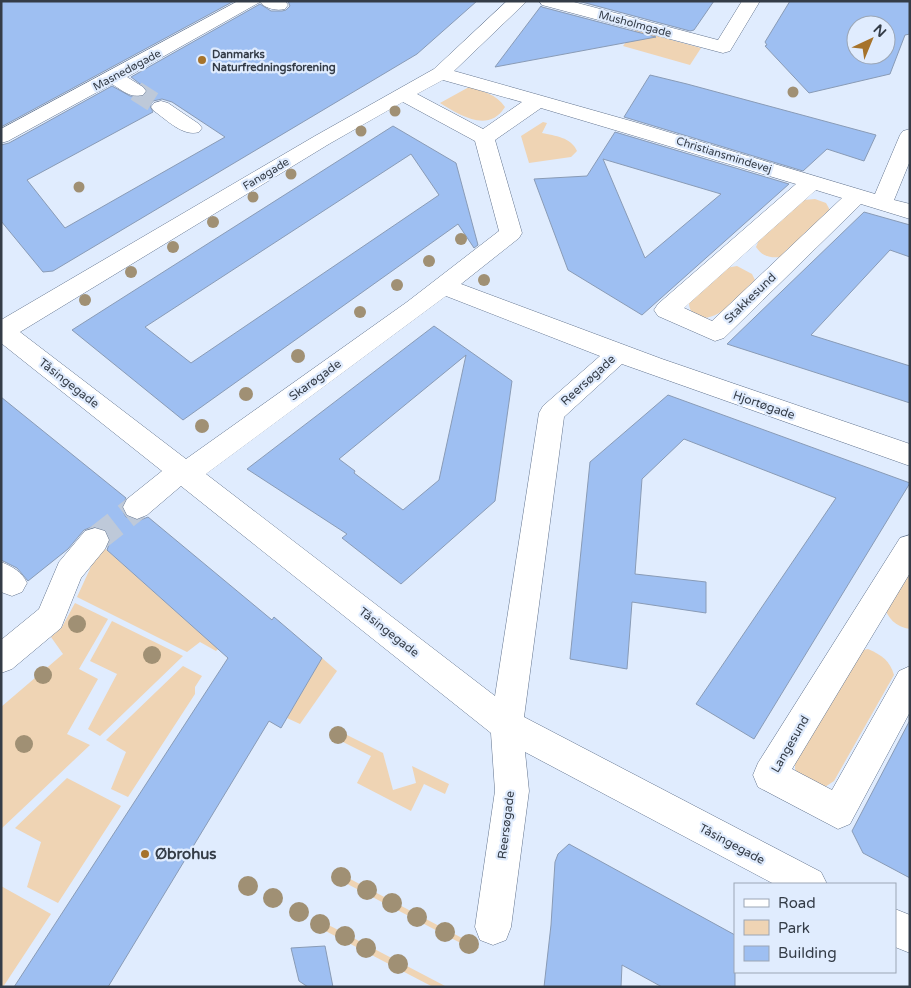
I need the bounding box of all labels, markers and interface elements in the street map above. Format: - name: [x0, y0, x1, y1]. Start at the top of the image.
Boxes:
- street label: Musholmgade: [597, 8, 673, 40]
- north arrow: [846, 15, 896, 65]
- text: N: [870, 21, 890, 41]
- street label: Masnedøgade: [91, 47, 163, 93]
- place label: Danmarks Naturfredningsforening: [212, 48, 336, 75]
- marker: Danmarks Naturfredningsforening: [196, 54, 208, 66]
- street label: Christiansmindevej: [675, 134, 773, 176]
- street label: Fanøgade: [240, 155, 292, 193]
- street label: Stakkesund: [721, 270, 779, 326]
- street label: Reersøgade: [558, 352, 618, 408]
- street label: Tåsingegade: [36, 355, 102, 411]
- street label: Skarøgade: [286, 356, 344, 404]
- street label: Hjortøgade: [731, 388, 797, 422]
- street label: Tåsingegade: [356, 604, 422, 660]
- street label: Langesund: [768, 713, 812, 775]
- street label: Reersøgade: [495, 790, 517, 860]
- street label: Tåsingegade: [697, 821, 767, 867]
- place label: Øbrohus: [155, 845, 217, 863]
- marker: Øbrohus: [139, 848, 151, 860]
- legend: [734, 883, 896, 973]
- text: Road: [778, 894, 816, 912]
- text: Park: [778, 919, 810, 937]
- text: Building: [778, 944, 837, 962]

